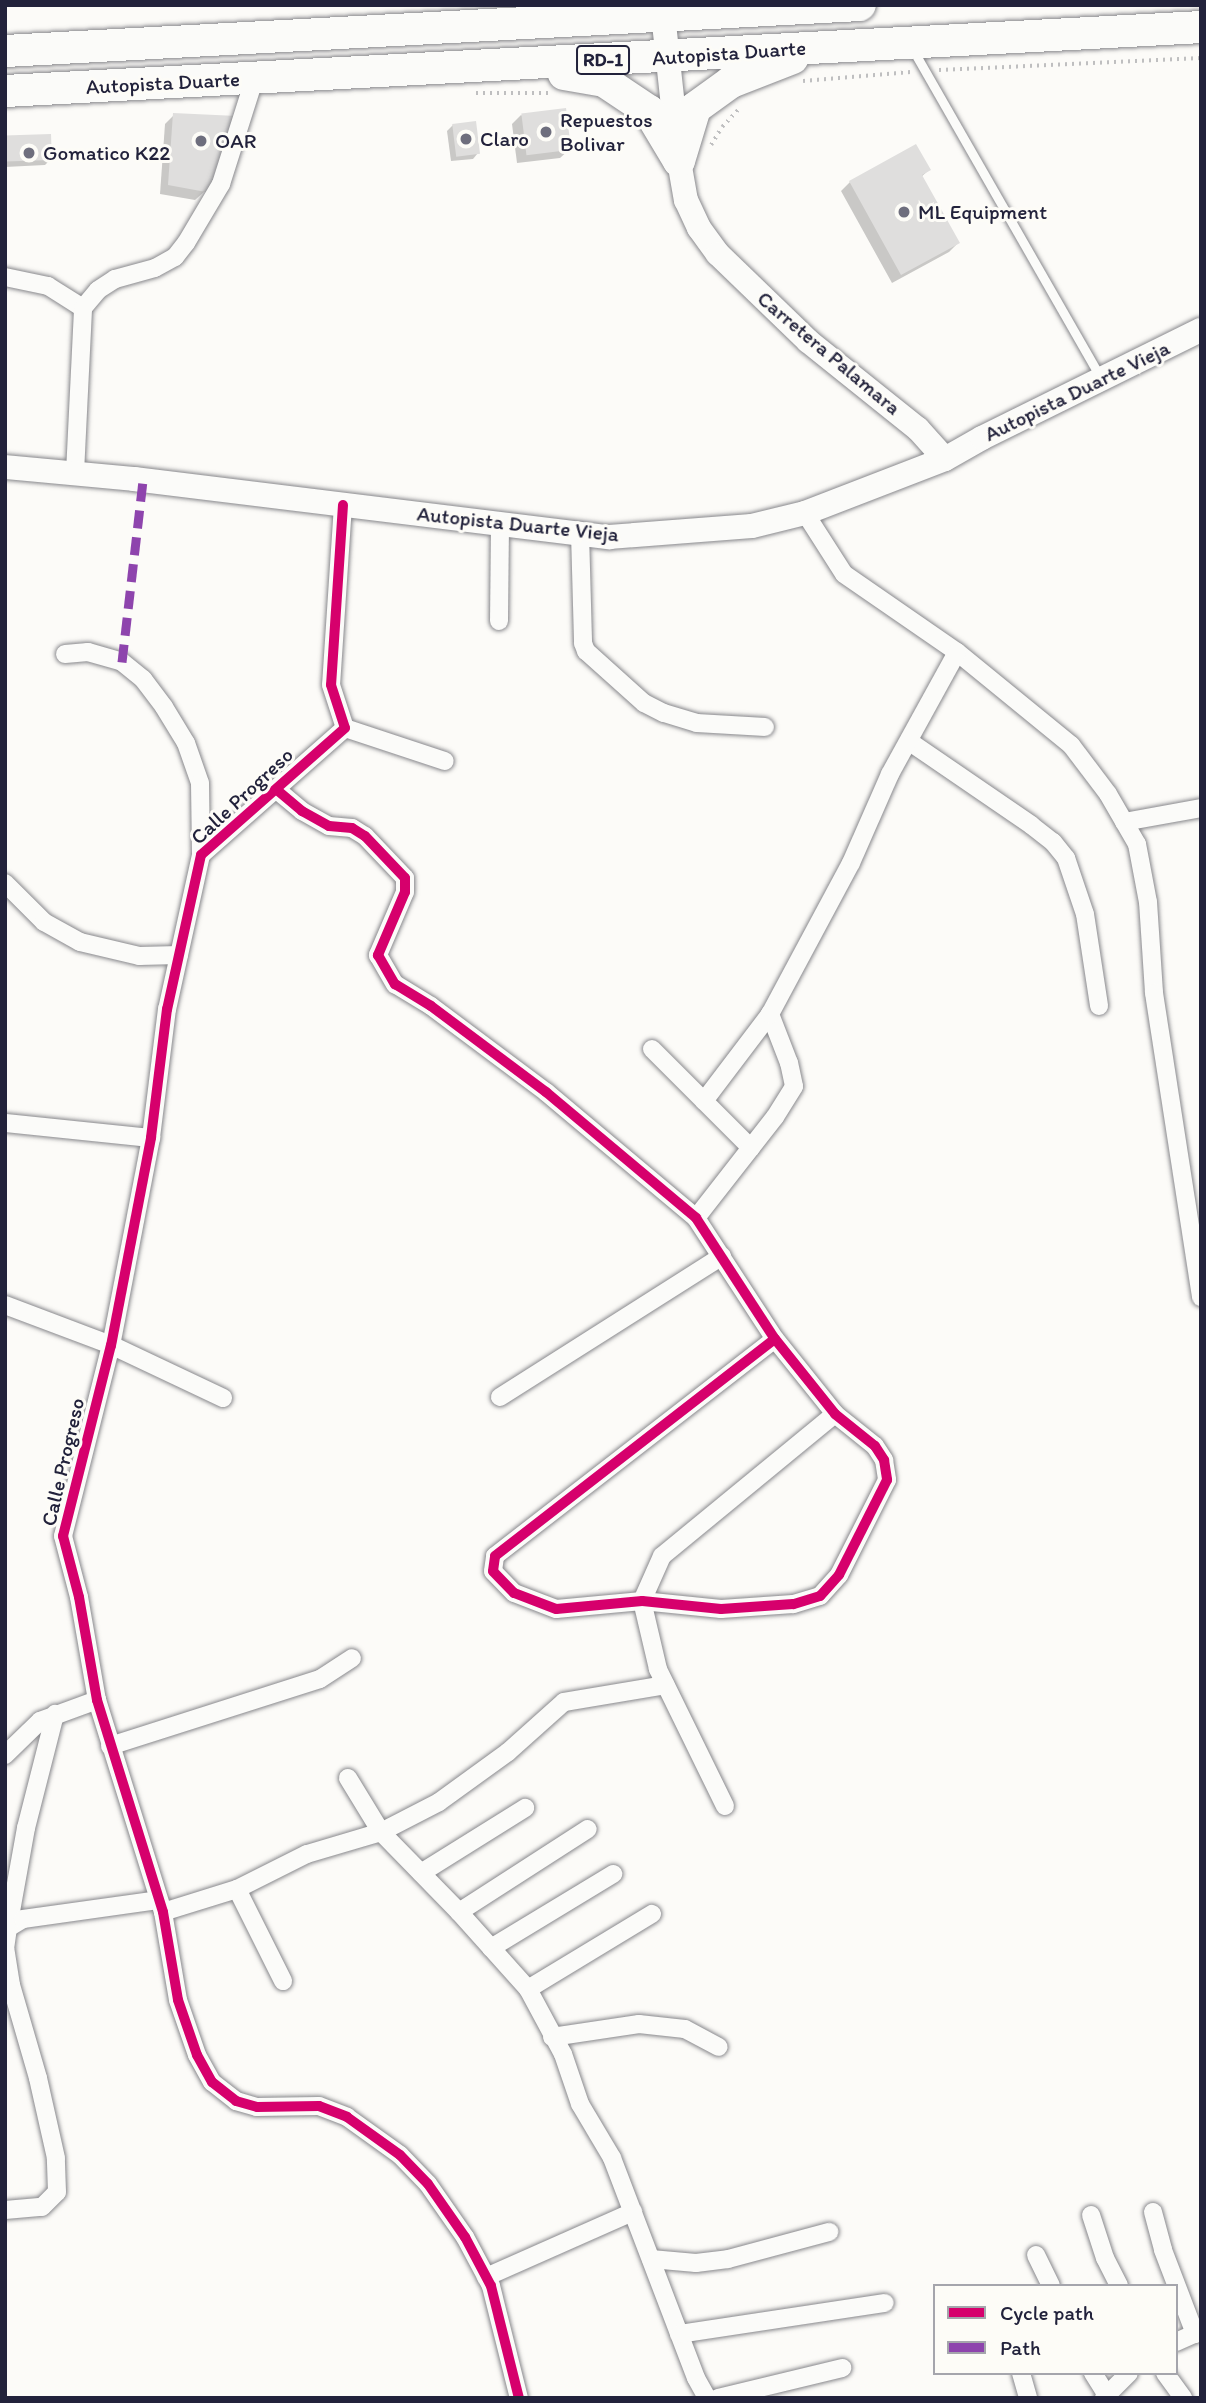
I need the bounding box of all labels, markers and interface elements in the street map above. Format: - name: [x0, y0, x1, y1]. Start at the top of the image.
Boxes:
- street label: Autopista Duarte: [651, 35, 807, 71]
- road number: RD-1: [575, 44, 631, 76]
- street label: Autopista Duarte: [85, 66, 241, 100]
- place label: Repuestos Bolivar: [560, 107, 653, 157]
- marker: Repuestos Bolivar: [538, 124, 554, 140]
- place label: Claro: [480, 126, 529, 152]
- place label: OAR: [215, 128, 256, 154]
- marker: Claro: [458, 131, 474, 147]
- marker: OAR: [193, 133, 209, 149]
- place label: Gomatico K22: [43, 140, 170, 166]
- marker: Gomatico K22: [21, 145, 37, 161]
- place label: ML Equipment: [918, 199, 1047, 225]
- marker: ML Equipment: [896, 204, 912, 220]
- street label: Carretera Palamara: [753, 286, 905, 420]
- street label: Autopista Duarte Vieja: [980, 335, 1174, 447]
- street label: Autopista Duarte Vieja: [416, 501, 620, 547]
- street label: Calle Progreso: [185, 742, 299, 850]
- street label: Calle Progreso: [36, 1395, 90, 1529]
- legend: [933, 2284, 1178, 2375]
- text: Cycle path: [1000, 2300, 1094, 2325]
- text: Path: [1000, 2335, 1041, 2360]

